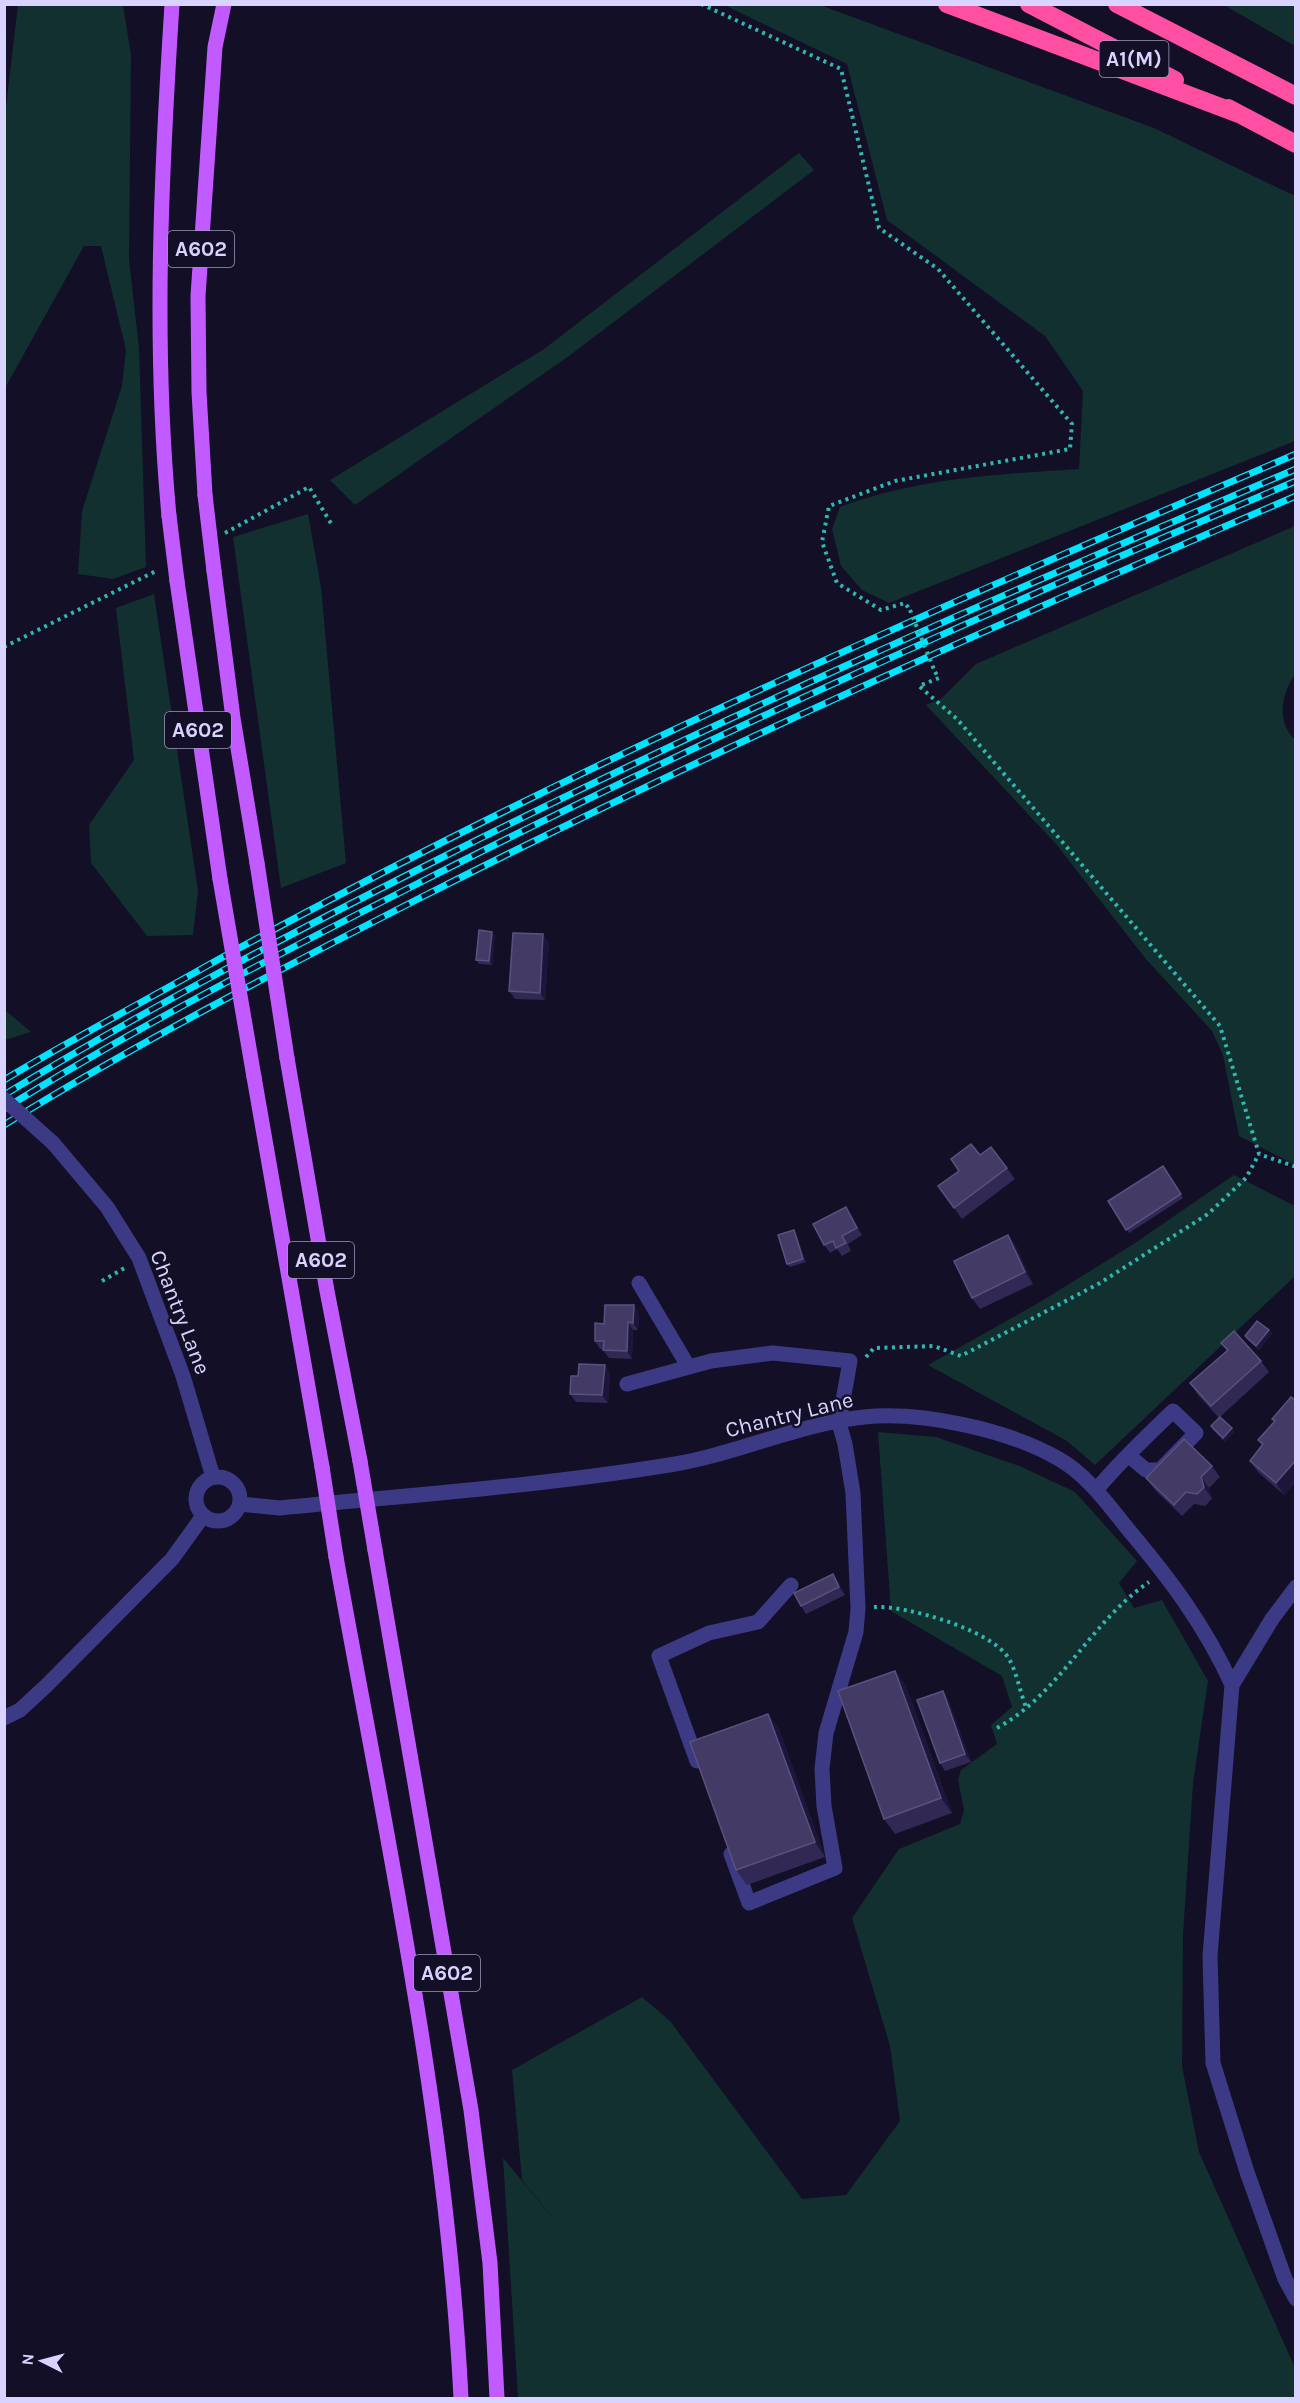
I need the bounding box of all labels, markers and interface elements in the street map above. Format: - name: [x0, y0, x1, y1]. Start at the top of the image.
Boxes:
- road number: A1(M): [1100, 41, 1168, 77]
- road number: A602: [168, 231, 234, 267]
- road number: A602: [165, 712, 231, 748]
- road number: A602: [288, 1242, 354, 1278]
- street label: Chantry Lane: [144, 1247, 216, 1378]
- street label: Chantry Lane: [723, 1387, 856, 1443]
- road number: A602: [414, 1955, 480, 1991]
- north arrow: [12, 2331, 72, 2391]
- text: N: [18, 2353, 38, 2366]

